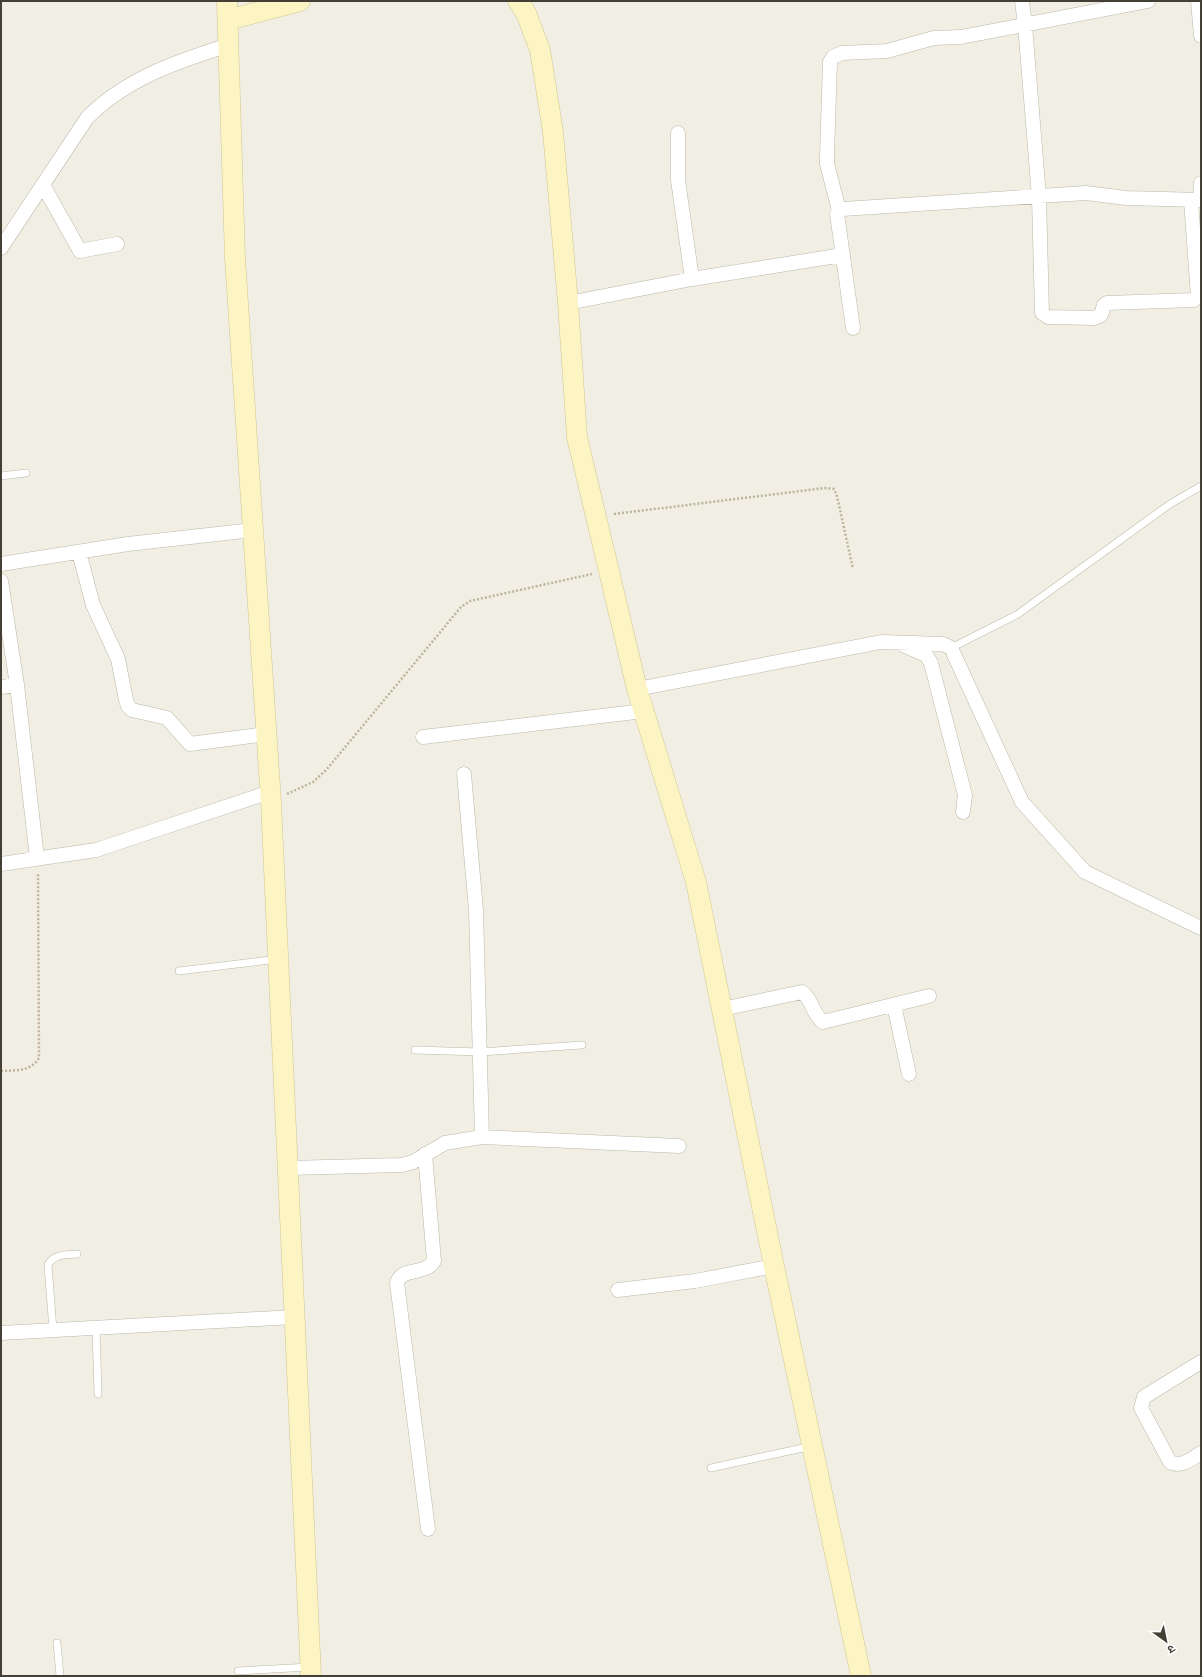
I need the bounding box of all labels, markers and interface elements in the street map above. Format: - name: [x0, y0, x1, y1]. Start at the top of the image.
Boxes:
- north arrow: [1146, 1621, 1186, 1661]
- text: उ: [1165, 1643, 1177, 1656]

